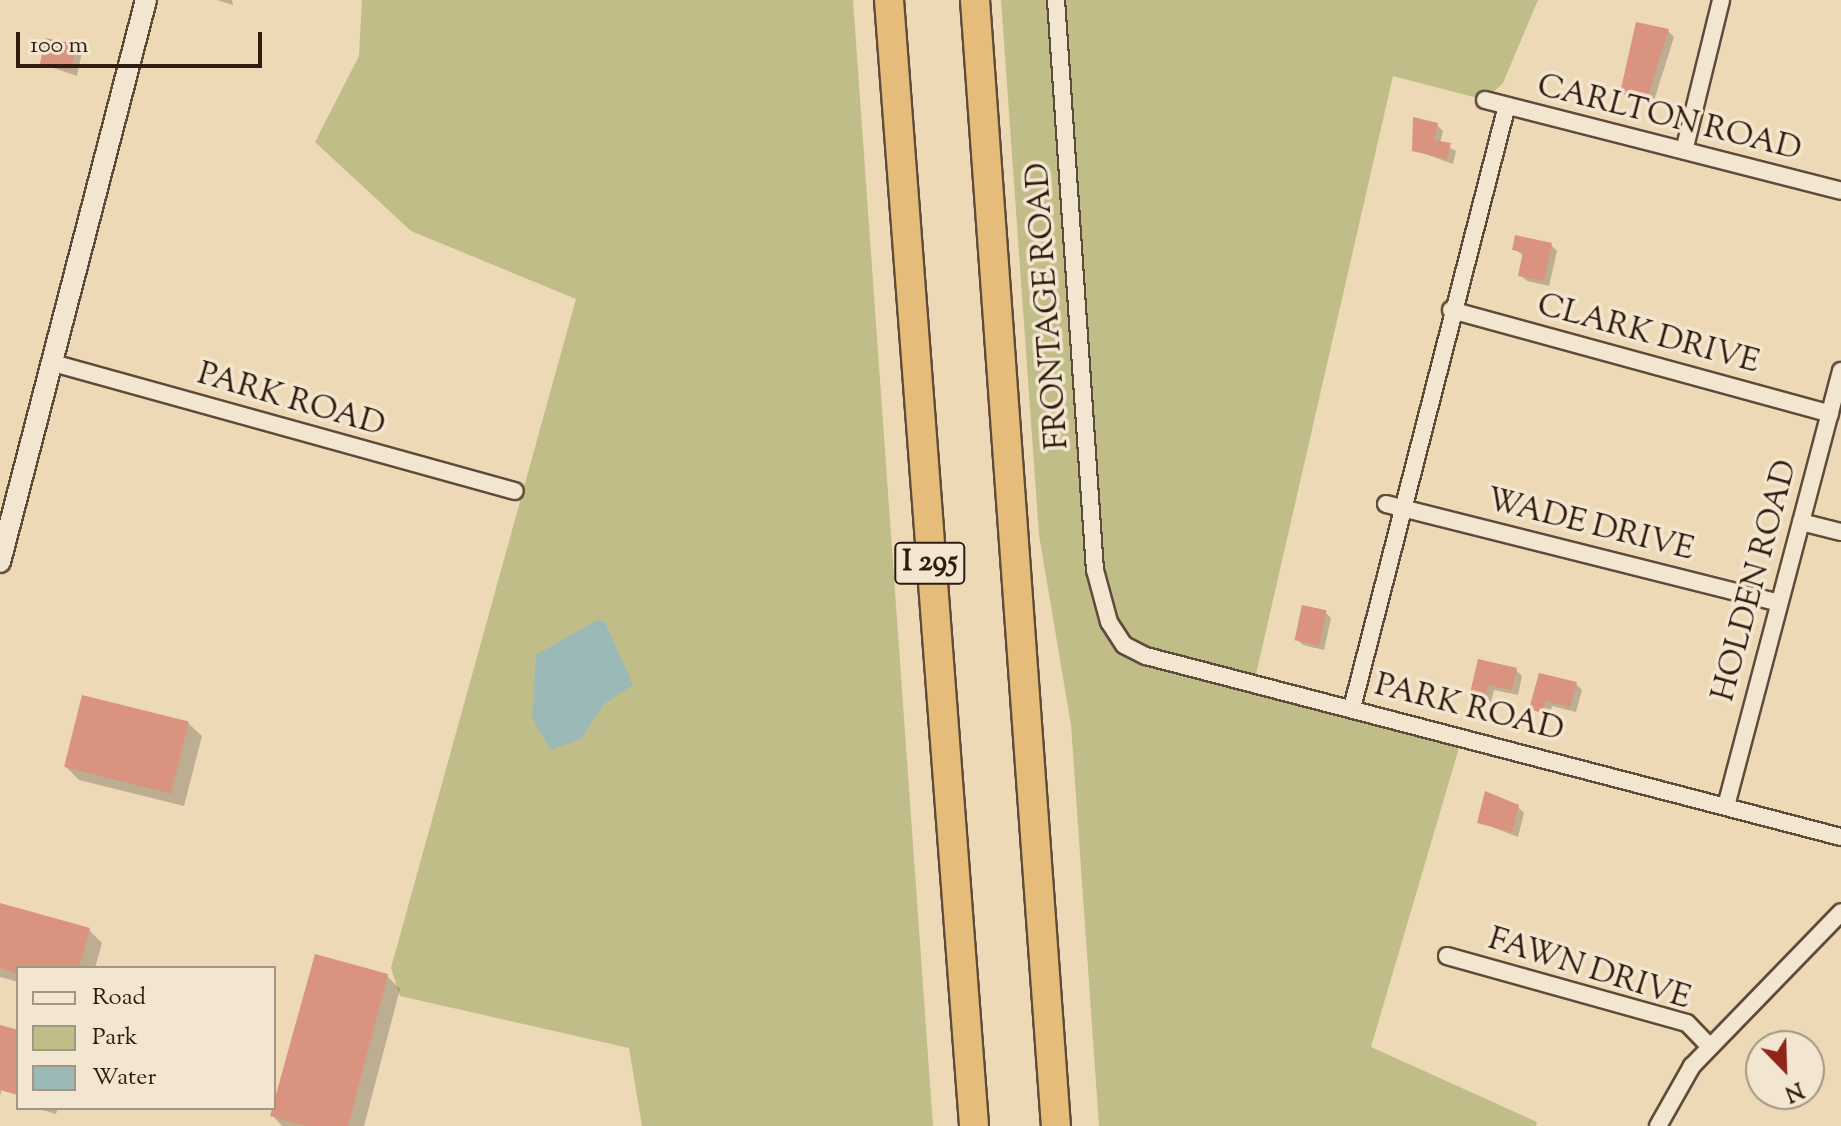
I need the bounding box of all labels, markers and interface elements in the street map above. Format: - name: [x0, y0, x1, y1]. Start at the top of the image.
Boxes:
- scale bar: [20, 16, 266, 66]
- text: 100 m: [30, 29, 88, 63]
- street label: CARLTON ROAD: [1533, 68, 1805, 170]
- street label: FRONTAGE ROAD: [1020, 161, 1078, 451]
- street label: CLARK DRIVE: [1533, 287, 1763, 383]
- street label: PARK ROAD: [193, 356, 389, 446]
- street label: HOLDEN ROAD: [1705, 456, 1807, 706]
- street label: WADE DRIVE: [1482, 482, 1698, 570]
- road number: I 295: [894, 537, 966, 589]
- street label: PARK ROAD: [1371, 667, 1567, 751]
- street label: FAWN DRIVE: [1483, 921, 1695, 1019]
- legend: [16, 966, 276, 1110]
- text: Road: [92, 981, 146, 1015]
- text: Park: [92, 1021, 138, 1055]
- north arrow: [1745, 1030, 1825, 1110]
- text: Water: [92, 1061, 156, 1095]
- text: N: [1779, 1072, 1808, 1108]

